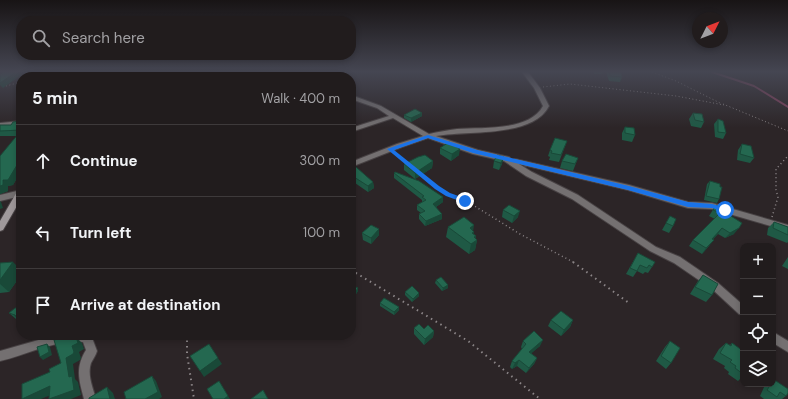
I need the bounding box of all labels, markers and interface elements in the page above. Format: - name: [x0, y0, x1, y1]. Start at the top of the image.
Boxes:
- north arrow: [692, 12, 728, 48]
- search box: [16, 16, 356, 60]
- icon: search: [30, 27, 52, 49]
- text: Search here: [62, 28, 145, 48]
- text: 5 min: [32, 87, 78, 109]
- text: Walk · 400 m: [261, 90, 340, 107]
- icon: ahead: [32, 150, 54, 172]
- text: Continue: [70, 151, 138, 171]
- text: 300 m: [299, 152, 340, 169]
- route end: [456, 192, 474, 210]
- route start: [716, 201, 734, 219]
- icon: left: [32, 222, 54, 244]
- text: Turn left: [70, 223, 131, 243]
- text: 100 m: [303, 224, 340, 241]
- map controls: [740, 243, 776, 387]
- button: +: [740, 243, 776, 279]
- button: −: [740, 279, 776, 315]
- icon: arrive: [32, 294, 54, 316]
- text: Arrive at destination: [70, 295, 221, 315]
- button: locate: [740, 315, 776, 351]
- button: layers: [740, 351, 776, 387]

